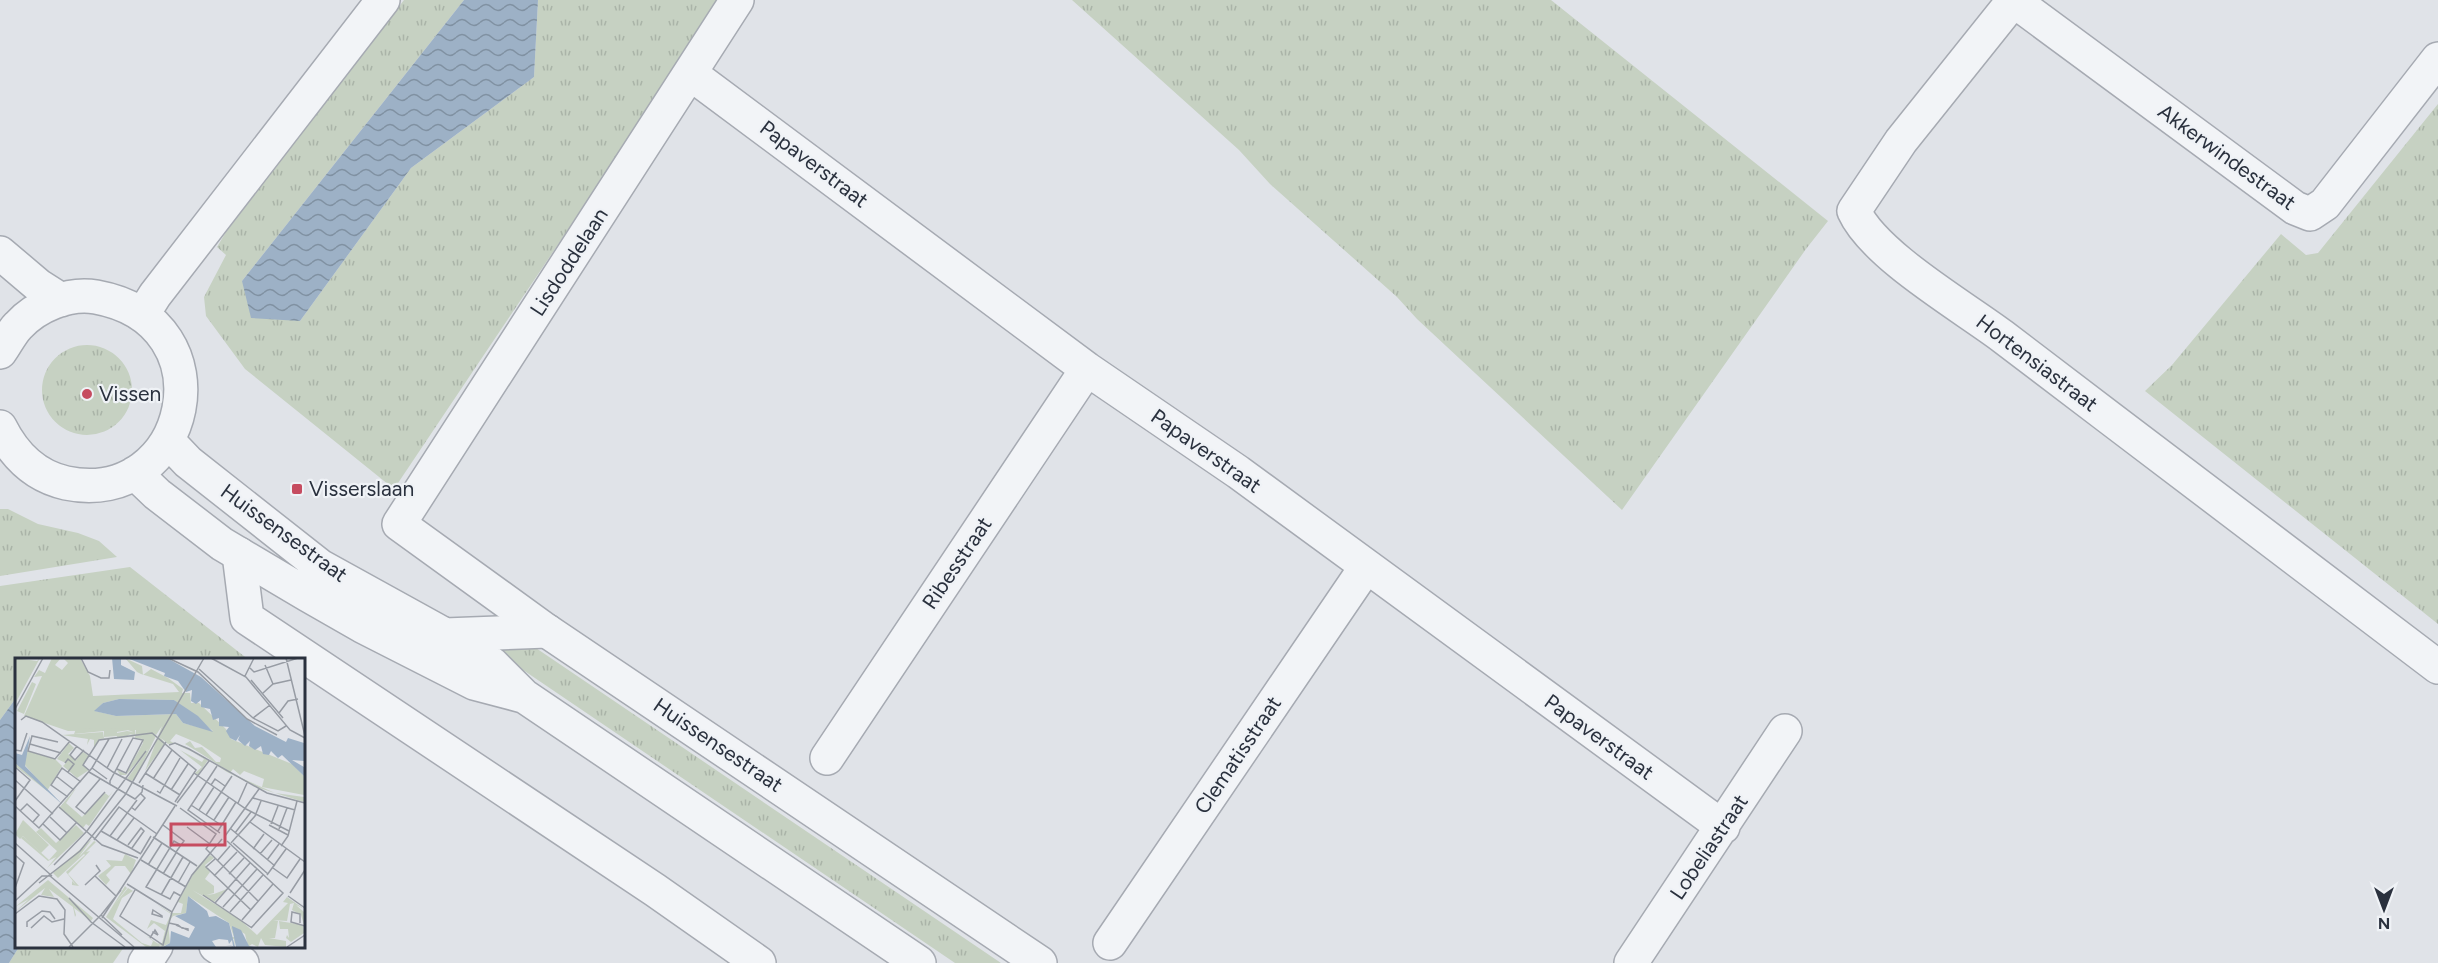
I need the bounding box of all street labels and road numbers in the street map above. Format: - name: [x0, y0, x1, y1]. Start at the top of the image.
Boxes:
- street label: Akkerwindestraat: [2154, 98, 2301, 215]
- street label: Papaverstraat: [755, 115, 873, 212]
- street label: Lisdoddelaan: [524, 203, 613, 320]
- street label: Hortensiastraat: [1972, 309, 2103, 416]
- street label: Papaverstraat: [1146, 403, 1266, 498]
- street label: Huissensestraat: [216, 478, 353, 587]
- street label: Ribesstraat: [917, 512, 997, 614]
- street label: Papaverstraat: [1540, 689, 1659, 785]
- street label: Clematisstraat: [1189, 691, 1286, 818]
- street label: Huissensestraat: [649, 692, 788, 797]
- street label: Lobeliastraat: [1664, 789, 1753, 904]

